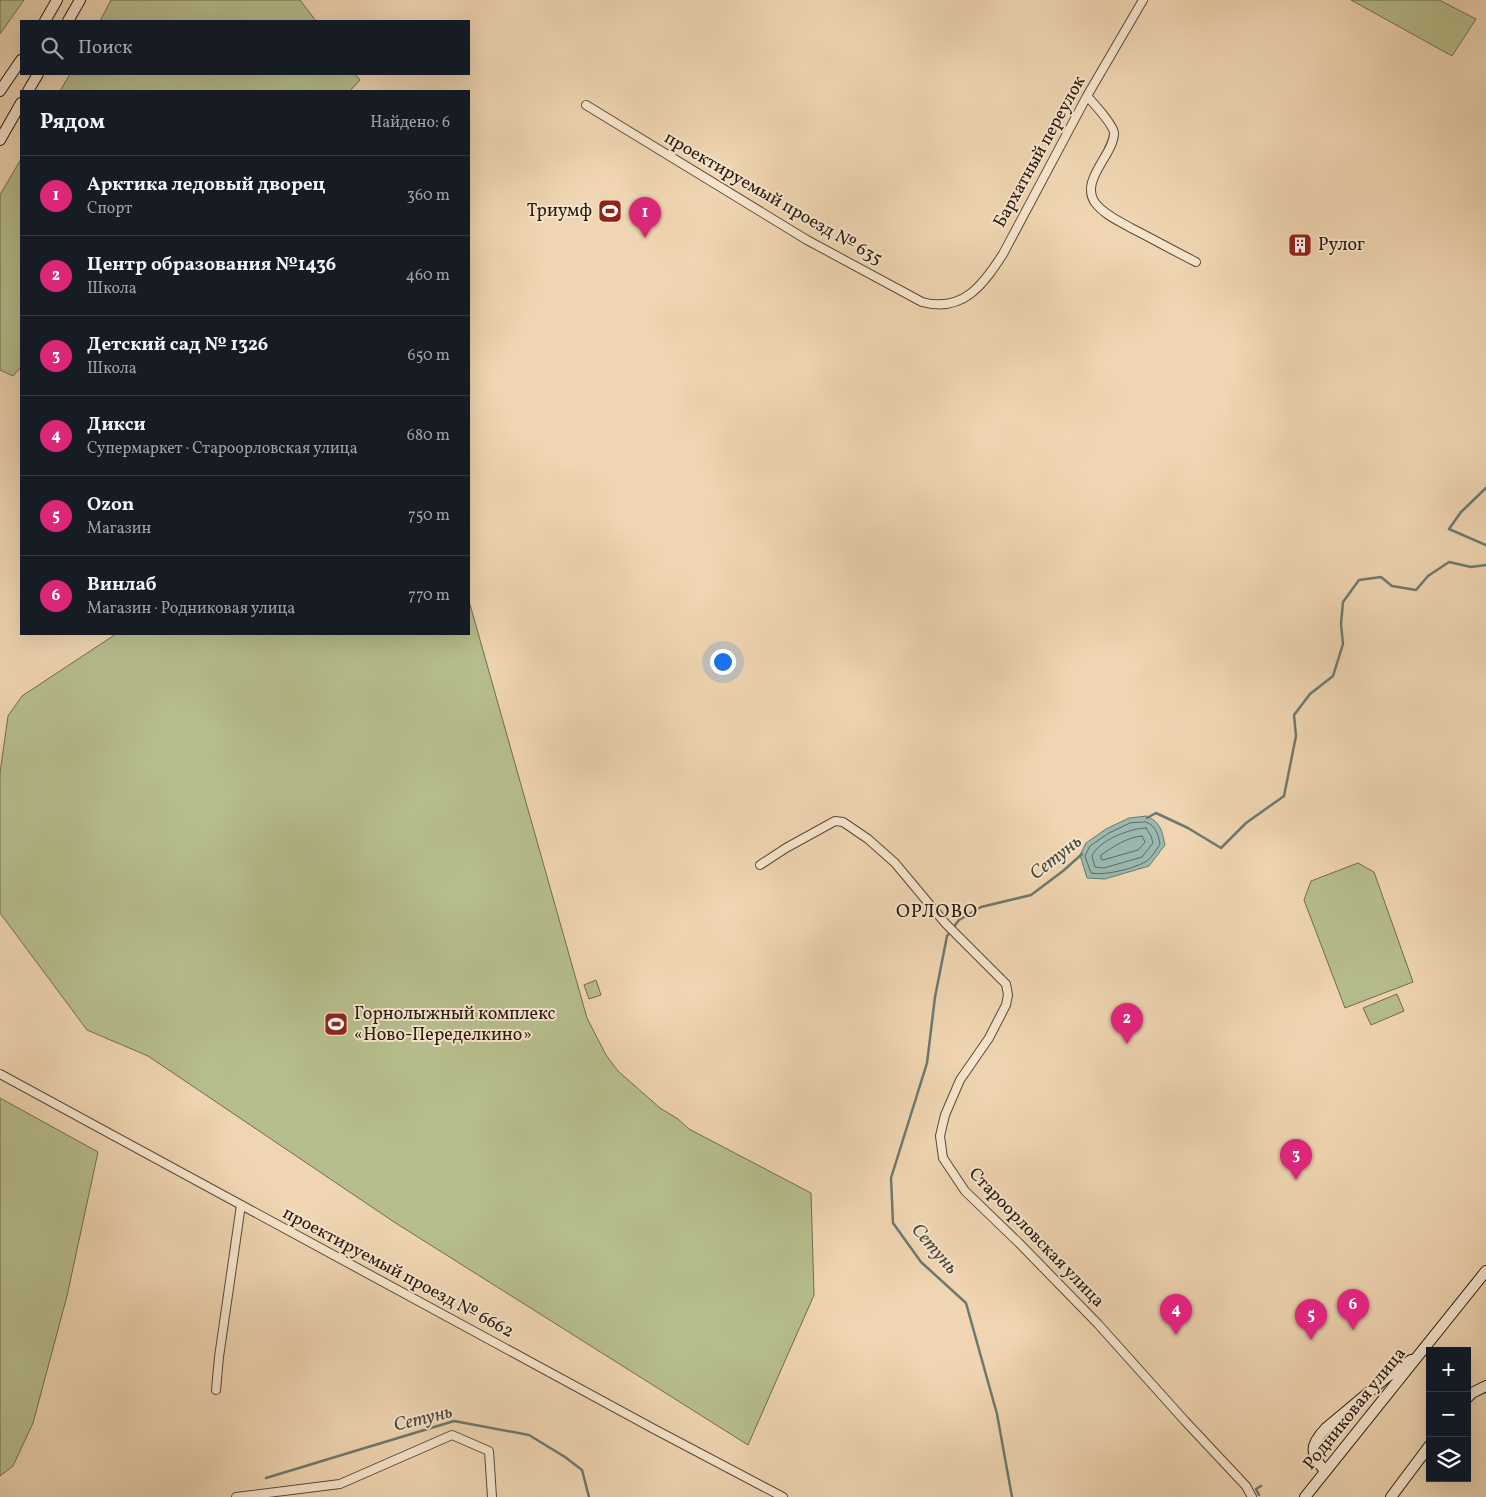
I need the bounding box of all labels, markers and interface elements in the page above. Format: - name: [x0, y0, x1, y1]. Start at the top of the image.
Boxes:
- search box: [20, 20, 470, 75]
- icon: search: [38, 34, 66, 62]
- text: Поиск: [78, 35, 132, 61]
- street label: Бархатный переулок: [988, 71, 1092, 232]
- text: Рядом: [40, 108, 105, 137]
- text: Найдено: 6: [370, 112, 450, 134]
- street label: проектируемый проезд № 635: [659, 126, 887, 272]
- text: Арктика ледовый дворец: [87, 172, 326, 198]
- text: 1: [53, 185, 59, 207]
- text: 360 m: [407, 185, 450, 207]
- pin: 1: [629, 197, 661, 238]
- text: Спорт: [87, 198, 132, 220]
- sports icon: Триумф: [597, 198, 623, 224]
- place label: Триумф: [527, 199, 592, 224]
- building icon: Рулог: [1287, 232, 1313, 258]
- place label: Рулог: [1318, 233, 1365, 258]
- text: Центр образования №1436: [87, 252, 336, 278]
- text: 2: [52, 265, 60, 287]
- text: 460 m: [406, 265, 450, 287]
- text: Школа: [87, 278, 137, 300]
- text: Детский сад № 1326: [87, 332, 268, 358]
- text: 3: [52, 345, 60, 367]
- text: 650 m: [408, 345, 450, 367]
- text: Школа: [87, 358, 137, 380]
- text: Дикси: [87, 412, 146, 438]
- text: 4: [51, 425, 61, 447]
- text: 680 m: [407, 425, 450, 447]
- text: Супермаркет · Староорловская улица: [87, 438, 358, 460]
- text: Ozon: [87, 492, 134, 518]
- text: 5: [52, 505, 60, 527]
- text: 750 m: [408, 505, 450, 527]
- text: Магазин: [87, 518, 151, 540]
- text: Винлаб: [87, 572, 157, 598]
- text: 6: [52, 585, 60, 607]
- text: 770 m: [408, 585, 450, 607]
- text: Магазин · Родниковая улица: [87, 598, 295, 620]
- your location: [710, 649, 736, 675]
- water label: Сетунь: [1024, 829, 1088, 887]
- district label: ОРЛОВО: [896, 899, 978, 925]
- place label: Горнолыжный комплекс «Ново-Переделкино»: [354, 1002, 556, 1048]
- pin: 2: [1111, 1003, 1143, 1044]
- sports icon: Горнолыжный комплекс «Ново-Переделкино»: [323, 1011, 349, 1037]
- pin: 3: [1280, 1139, 1312, 1180]
- street label: Староорловская улица: [962, 1162, 1110, 1314]
- street label: проектируемый проезд № 6662: [278, 1201, 518, 1345]
- water label: Сетунь: [905, 1218, 964, 1280]
- pin: 6: [1337, 1289, 1369, 1330]
- pin: 4: [1160, 1294, 1192, 1335]
- pin: 5: [1295, 1299, 1327, 1340]
- street label: Родниковая улица: [1298, 1342, 1412, 1476]
- map controls: [1426, 1347, 1471, 1482]
- button: +: [1426, 1347, 1471, 1392]
- button: −: [1426, 1392, 1471, 1437]
- water label: Сетунь: [391, 1399, 455, 1439]
- button: layers: [1426, 1437, 1471, 1482]

